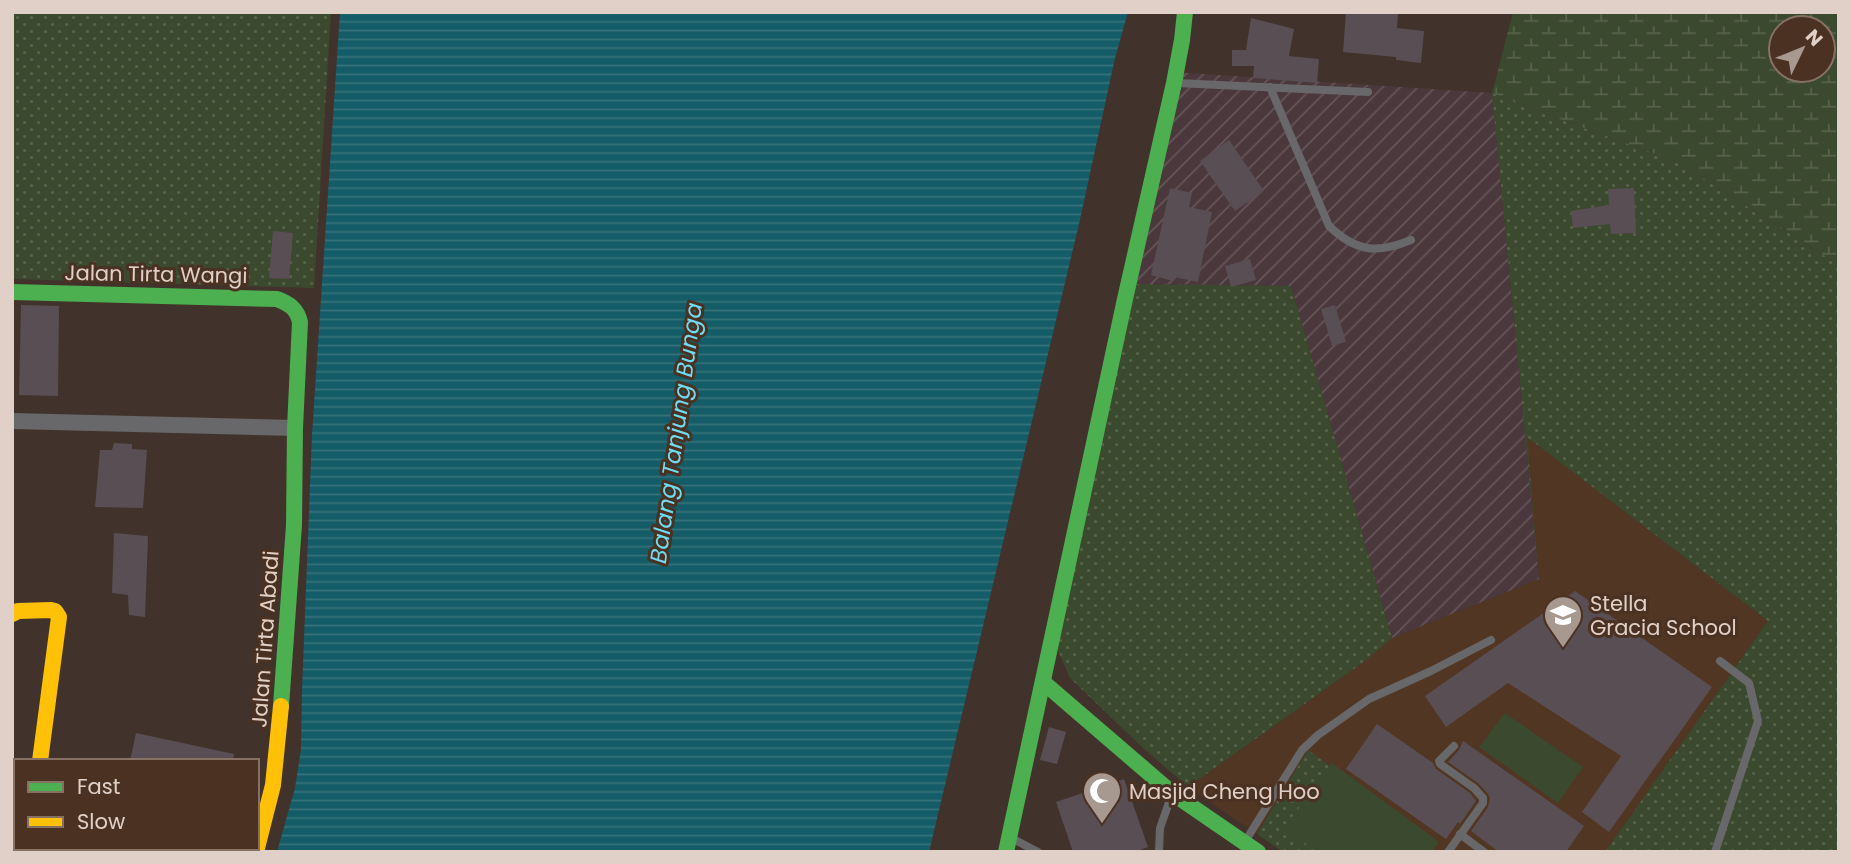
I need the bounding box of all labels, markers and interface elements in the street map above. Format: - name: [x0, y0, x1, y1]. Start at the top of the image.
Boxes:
- north arrow: [1767, 14, 1837, 84]
- text: N: [1799, 23, 1829, 52]
- street label: Jalan Tirta Wangi: [64, 258, 248, 290]
- water label: Balang Tanjung Bunga: [642, 301, 710, 565]
- street label: Jalan Tirta Abadi: [244, 549, 286, 729]
- place label: Stella Gracia School: [1590, 589, 1737, 642]
- school or university icon: Stella Gracia School: [1542, 594, 1584, 649]
- legend: [14, 759, 259, 850]
- mosque icon: Masjid Cheng Hoo: [1081, 770, 1123, 825]
- text: Fast: [77, 772, 120, 801]
- place label: Masjid Cheng Hoo: [1129, 777, 1320, 806]
- text: Slow: [77, 807, 125, 836]

